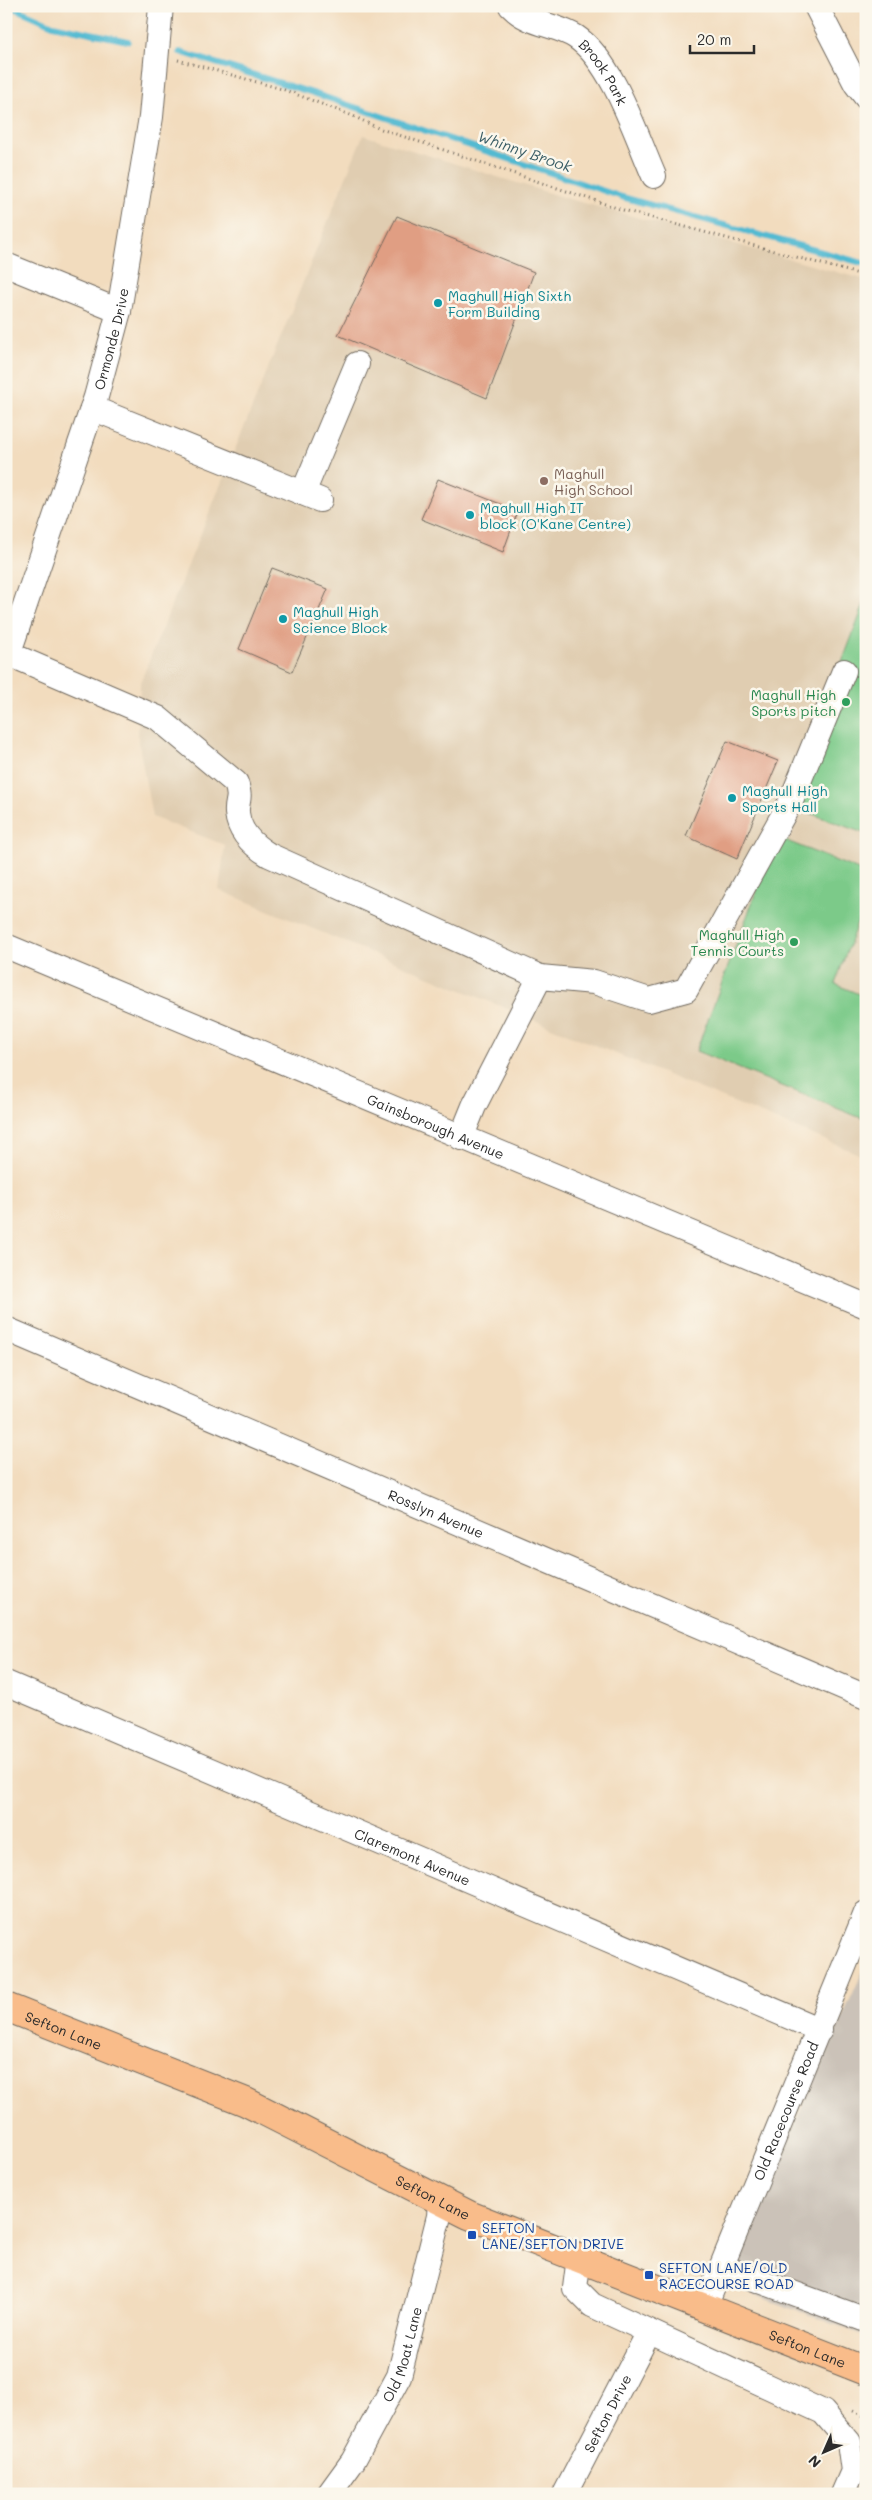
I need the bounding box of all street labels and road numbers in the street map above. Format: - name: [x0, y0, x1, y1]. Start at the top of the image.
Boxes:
- street label: Brook Park: [575, 34, 632, 108]
- street label: Ormonde Drive: [89, 286, 132, 392]
- street label: Gainsborough Avenue: [364, 1089, 507, 1163]
- street label: Rosslyn Avenue: [385, 1484, 487, 1542]
- street label: Claremont Avenue: [352, 1823, 474, 1889]
- street label: Sefton Lane: [22, 2006, 105, 2054]
- street label: Old Racecourse Road: [748, 2038, 822, 2183]
- street label: Sefton Lane: [393, 2170, 474, 2224]
- street label: Old Moat Lane: [377, 2305, 425, 2405]
- street label: Sefton Lane: [766, 2324, 849, 2372]
- street label: Sefton Drive: [579, 2371, 635, 2456]

